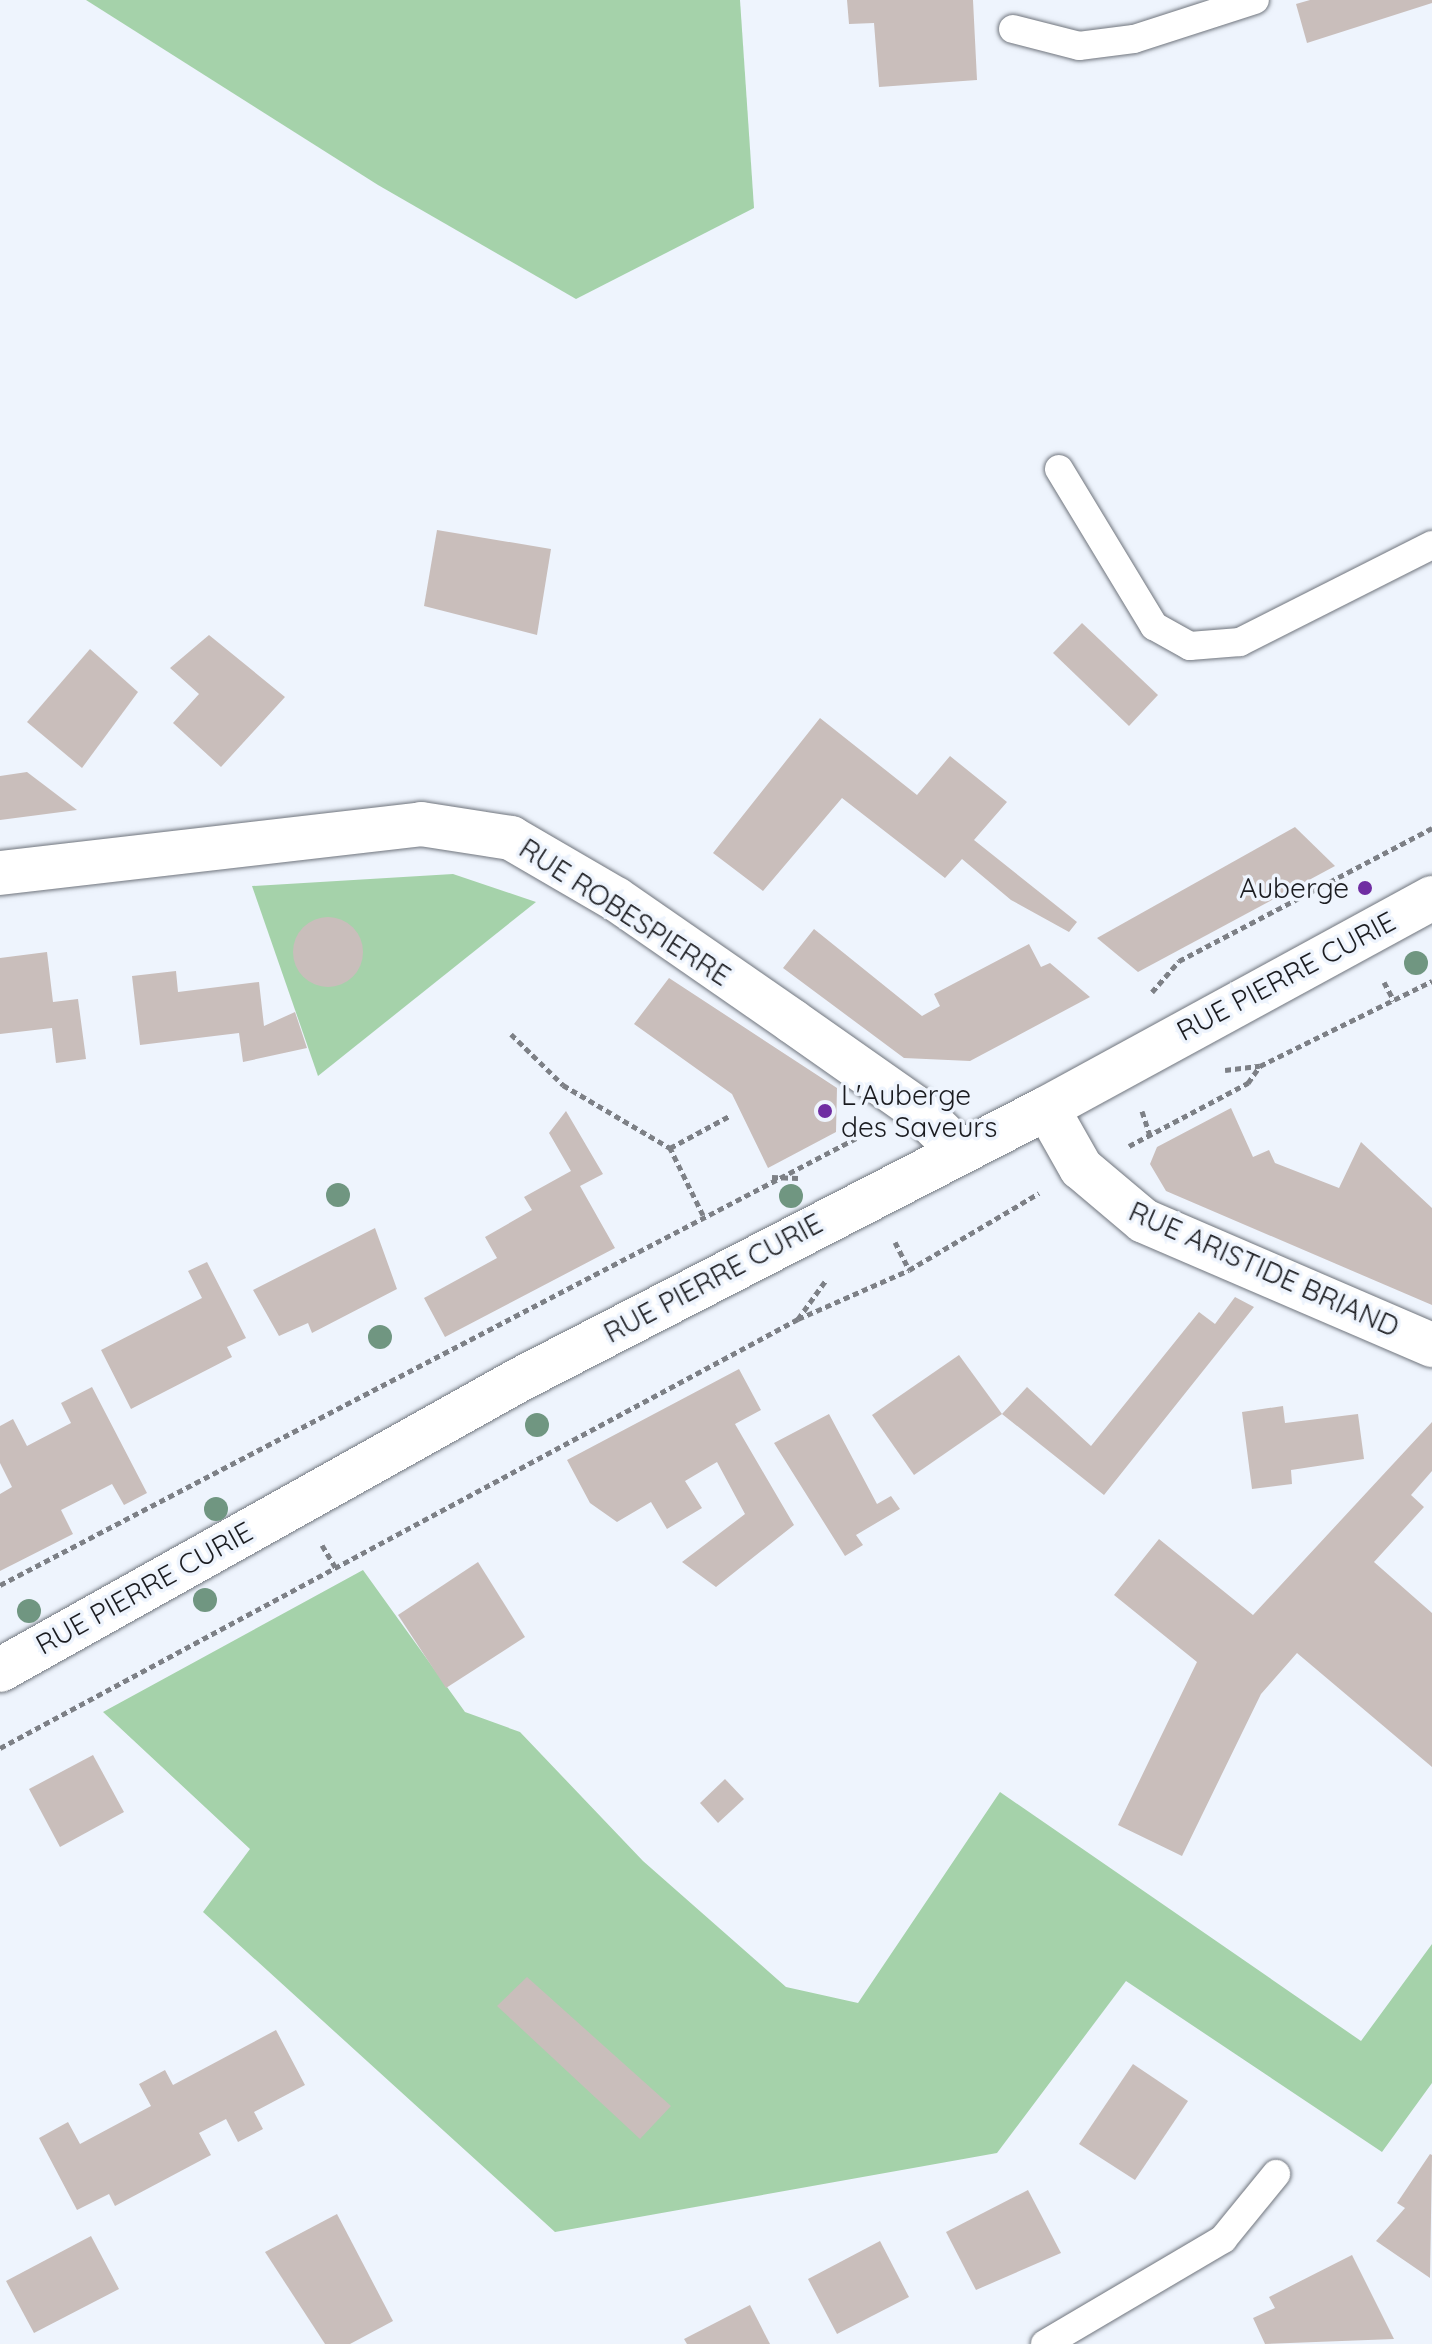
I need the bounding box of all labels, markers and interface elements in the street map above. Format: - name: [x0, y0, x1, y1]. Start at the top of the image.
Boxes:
- street label: RUE ROBESPIERRE: [513, 831, 737, 993]
- place label: Auberge: [1239, 871, 1349, 905]
- marker: Auberge: [1356, 879, 1374, 897]
- street label: RUE PIERRE CURIE: [1171, 904, 1401, 1048]
- place label: L'Auberge des Saveurs: [841, 1078, 997, 1144]
- marker: L'Auberge des Saveurs: [816, 1102, 834, 1120]
- street label: RUE ARISTIDE BRIAND: [1124, 1194, 1404, 1344]
- street label: RUE PIERRE CURIE: [598, 1206, 828, 1350]
- street label: RUE PIERRE CURIE: [30, 1514, 258, 1662]

